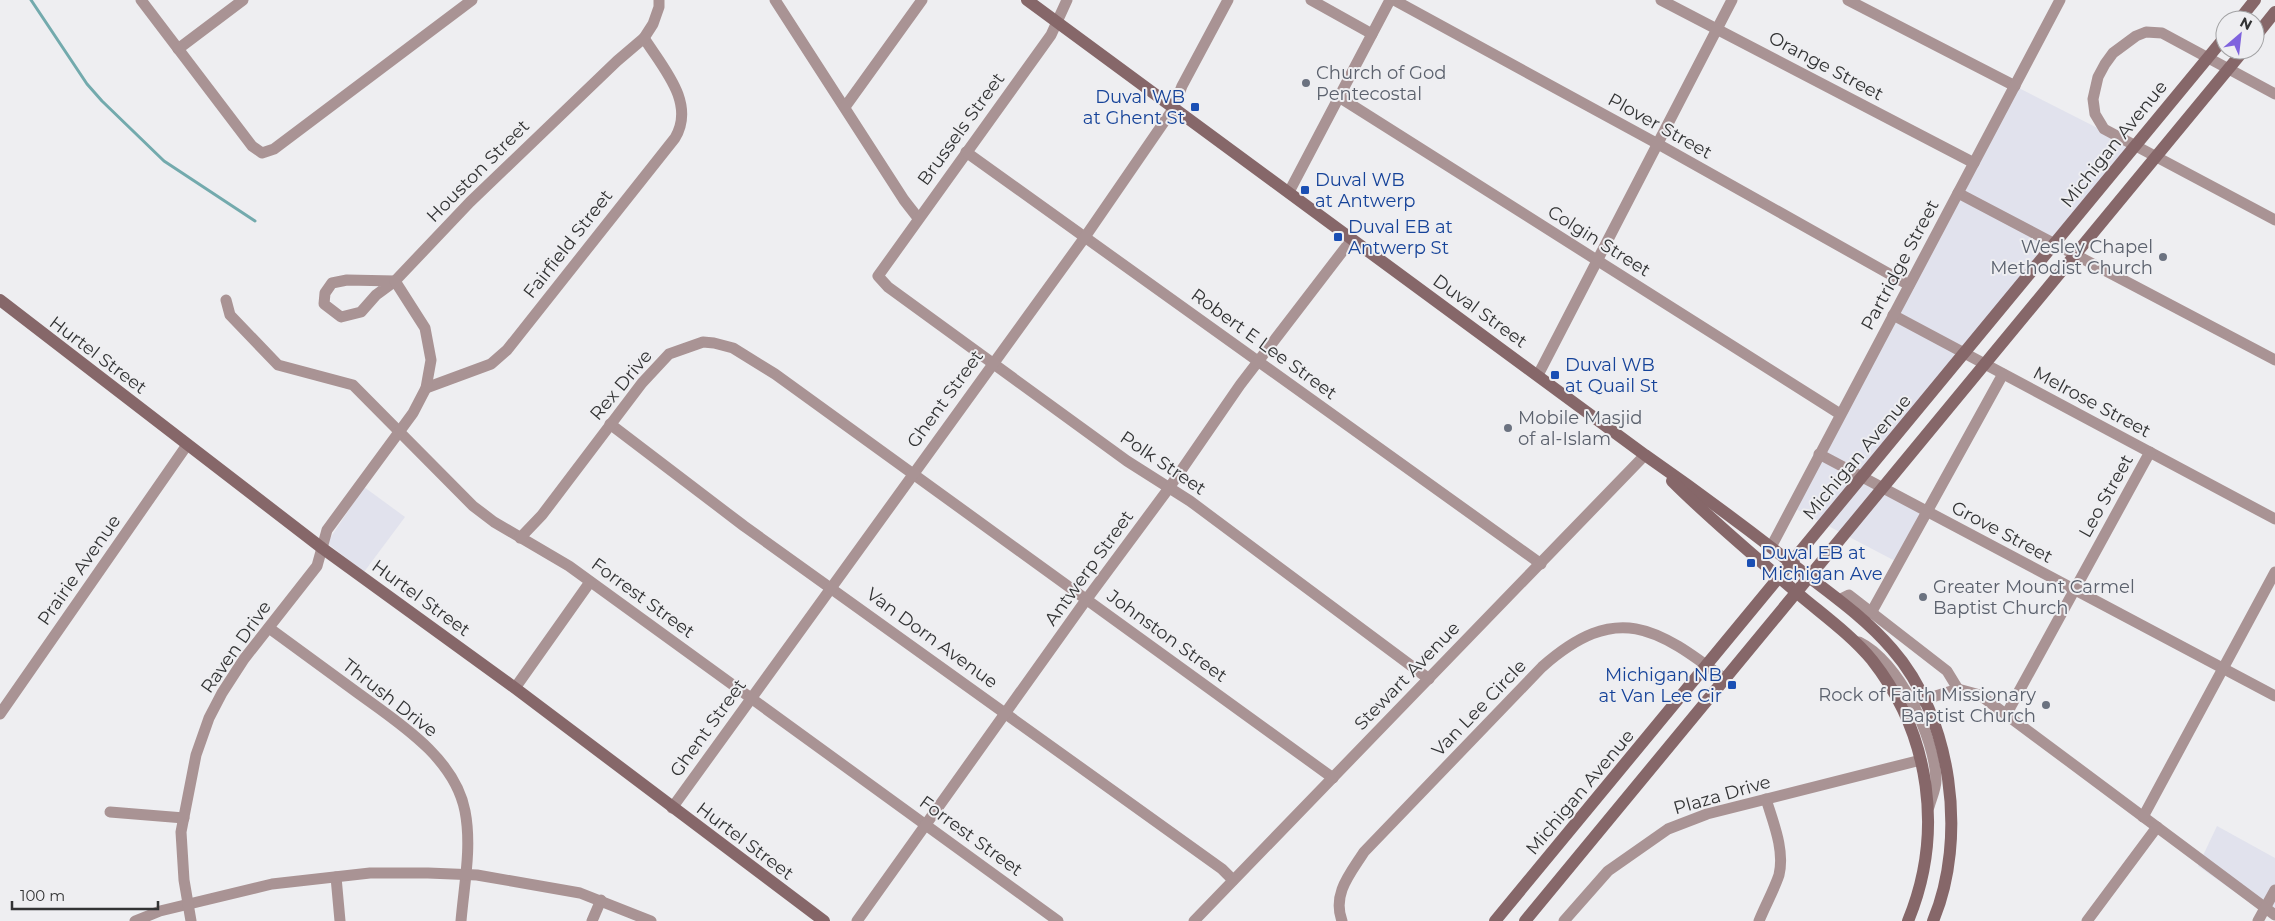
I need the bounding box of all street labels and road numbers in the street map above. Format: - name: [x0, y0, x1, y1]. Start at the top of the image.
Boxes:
- street label: Orange Street: [1765, 27, 1887, 105]
- street label: Brussels Street: [913, 68, 1009, 190]
- street label: Michigan Avenue: [2056, 76, 2172, 212]
- street label: Plover Street: [1604, 88, 1716, 164]
- street label: Houston Street: [422, 115, 534, 227]
- street label: Fairfield Street: [519, 185, 617, 303]
- street label: Partridge Street: [1856, 196, 1944, 334]
- street label: Colgin Street: [1544, 201, 1654, 281]
- street label: Duval Street: [1429, 269, 1531, 353]
- street label: Robert E Lee Street: [1187, 284, 1341, 404]
- street label: Hurtel Street: [45, 311, 151, 399]
- street label: Rex Drive: [585, 345, 657, 425]
- street label: Ghent Street: [902, 346, 988, 452]
- street label: Melrose Street: [2029, 362, 2155, 442]
- street label: Michigan Avenue: [1798, 390, 1916, 524]
- street label: Polk Street: [1116, 426, 1210, 500]
- street label: Leo Street: [2074, 451, 2138, 541]
- street label: Grove Street: [1948, 496, 2056, 568]
- street label: Antwerp Street: [1040, 506, 1138, 630]
- street label: Prairie Avenue: [33, 510, 125, 630]
- street label: Forrest Street: [587, 553, 699, 643]
- street label: Hurtel Street: [368, 555, 474, 641]
- street label: Van Dorn Avenue: [862, 583, 1002, 693]
- street label: Johnston Street: [1102, 584, 1231, 687]
- street label: Raven Drive: [196, 596, 276, 697]
- street label: Stewart Avenue: [1350, 617, 1464, 735]
- street label: Thrush Drive: [338, 654, 442, 742]
- street label: Van Lee Circle: [1427, 655, 1531, 761]
- street label: Ghent Street: [665, 675, 751, 781]
- street label: Michigan Avenue: [1521, 725, 1639, 859]
- street label: Plaza Drive: [1671, 771, 1773, 819]
- street label: Forrest Street: [915, 791, 1027, 881]
- street label: Hurtel Street: [692, 797, 798, 885]

